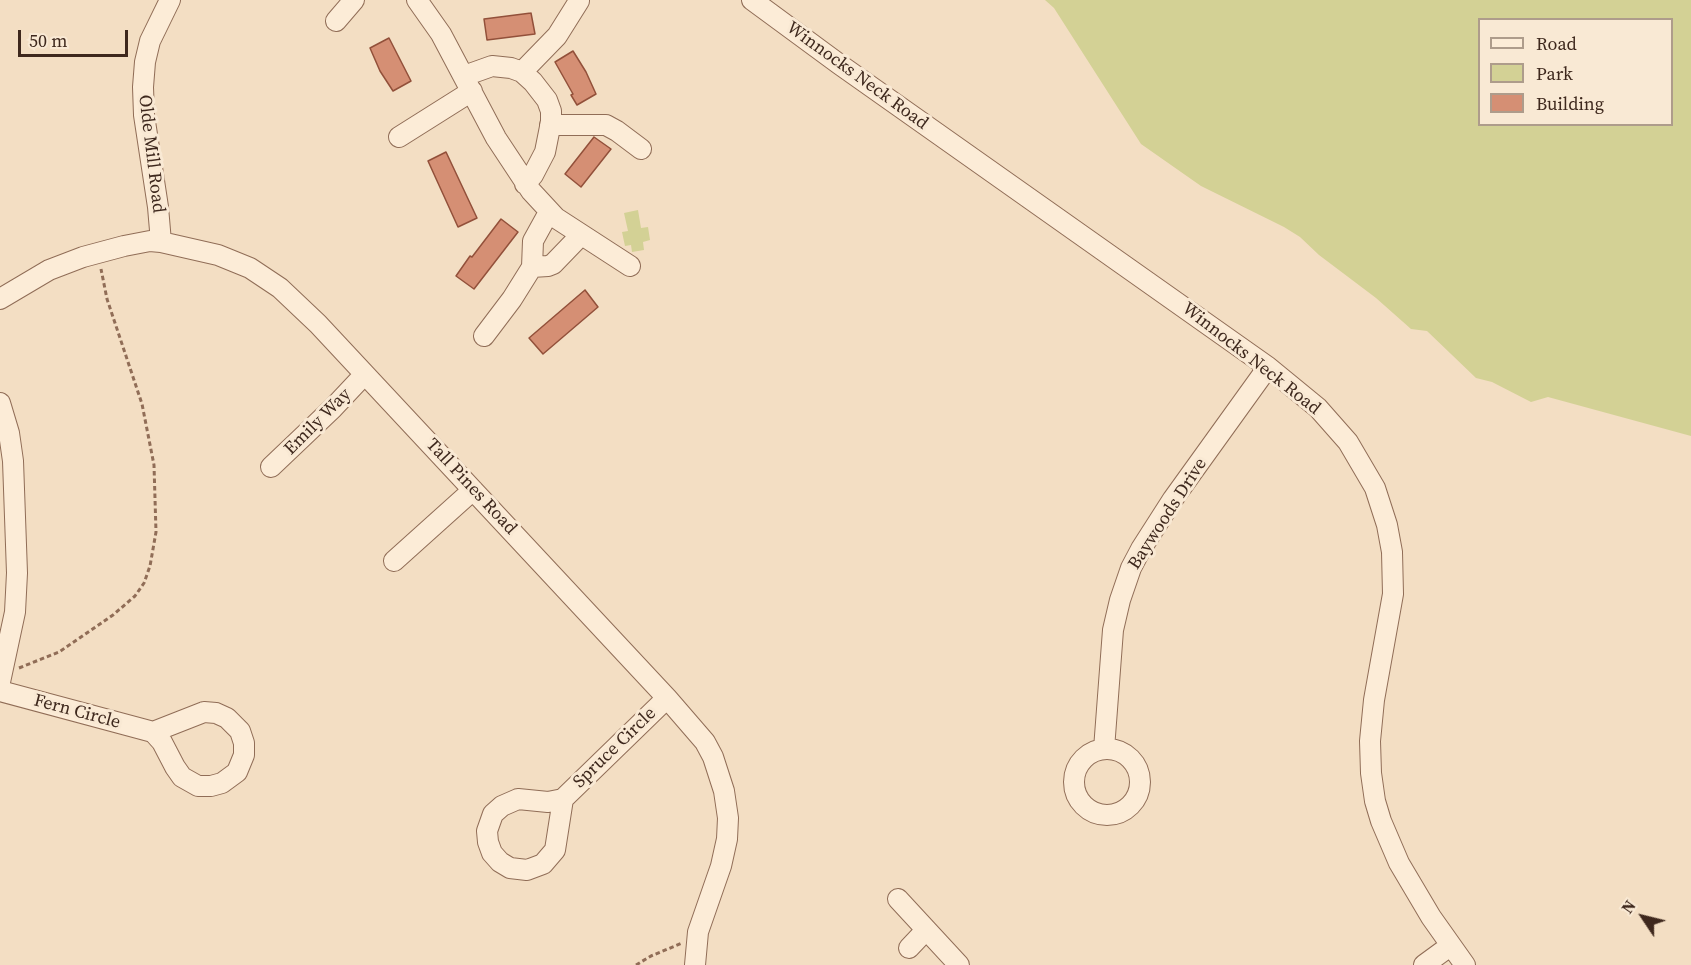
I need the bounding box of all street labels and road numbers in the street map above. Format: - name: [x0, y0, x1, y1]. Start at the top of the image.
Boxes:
- street label: Winnocks Neck Road: [782, 17, 932, 135]
- street label: Olde Mill Road: [133, 94, 169, 214]
- street label: Winnocks Neck Road: [1177, 298, 1325, 420]
- street label: Emily Way: [280, 384, 356, 460]
- street label: Tall Pines Road: [421, 435, 521, 539]
- street label: Baywoods Drive: [1124, 454, 1212, 574]
- street label: Fern Circle: [31, 690, 123, 734]
- street label: Spruce Circle: [569, 703, 661, 793]

